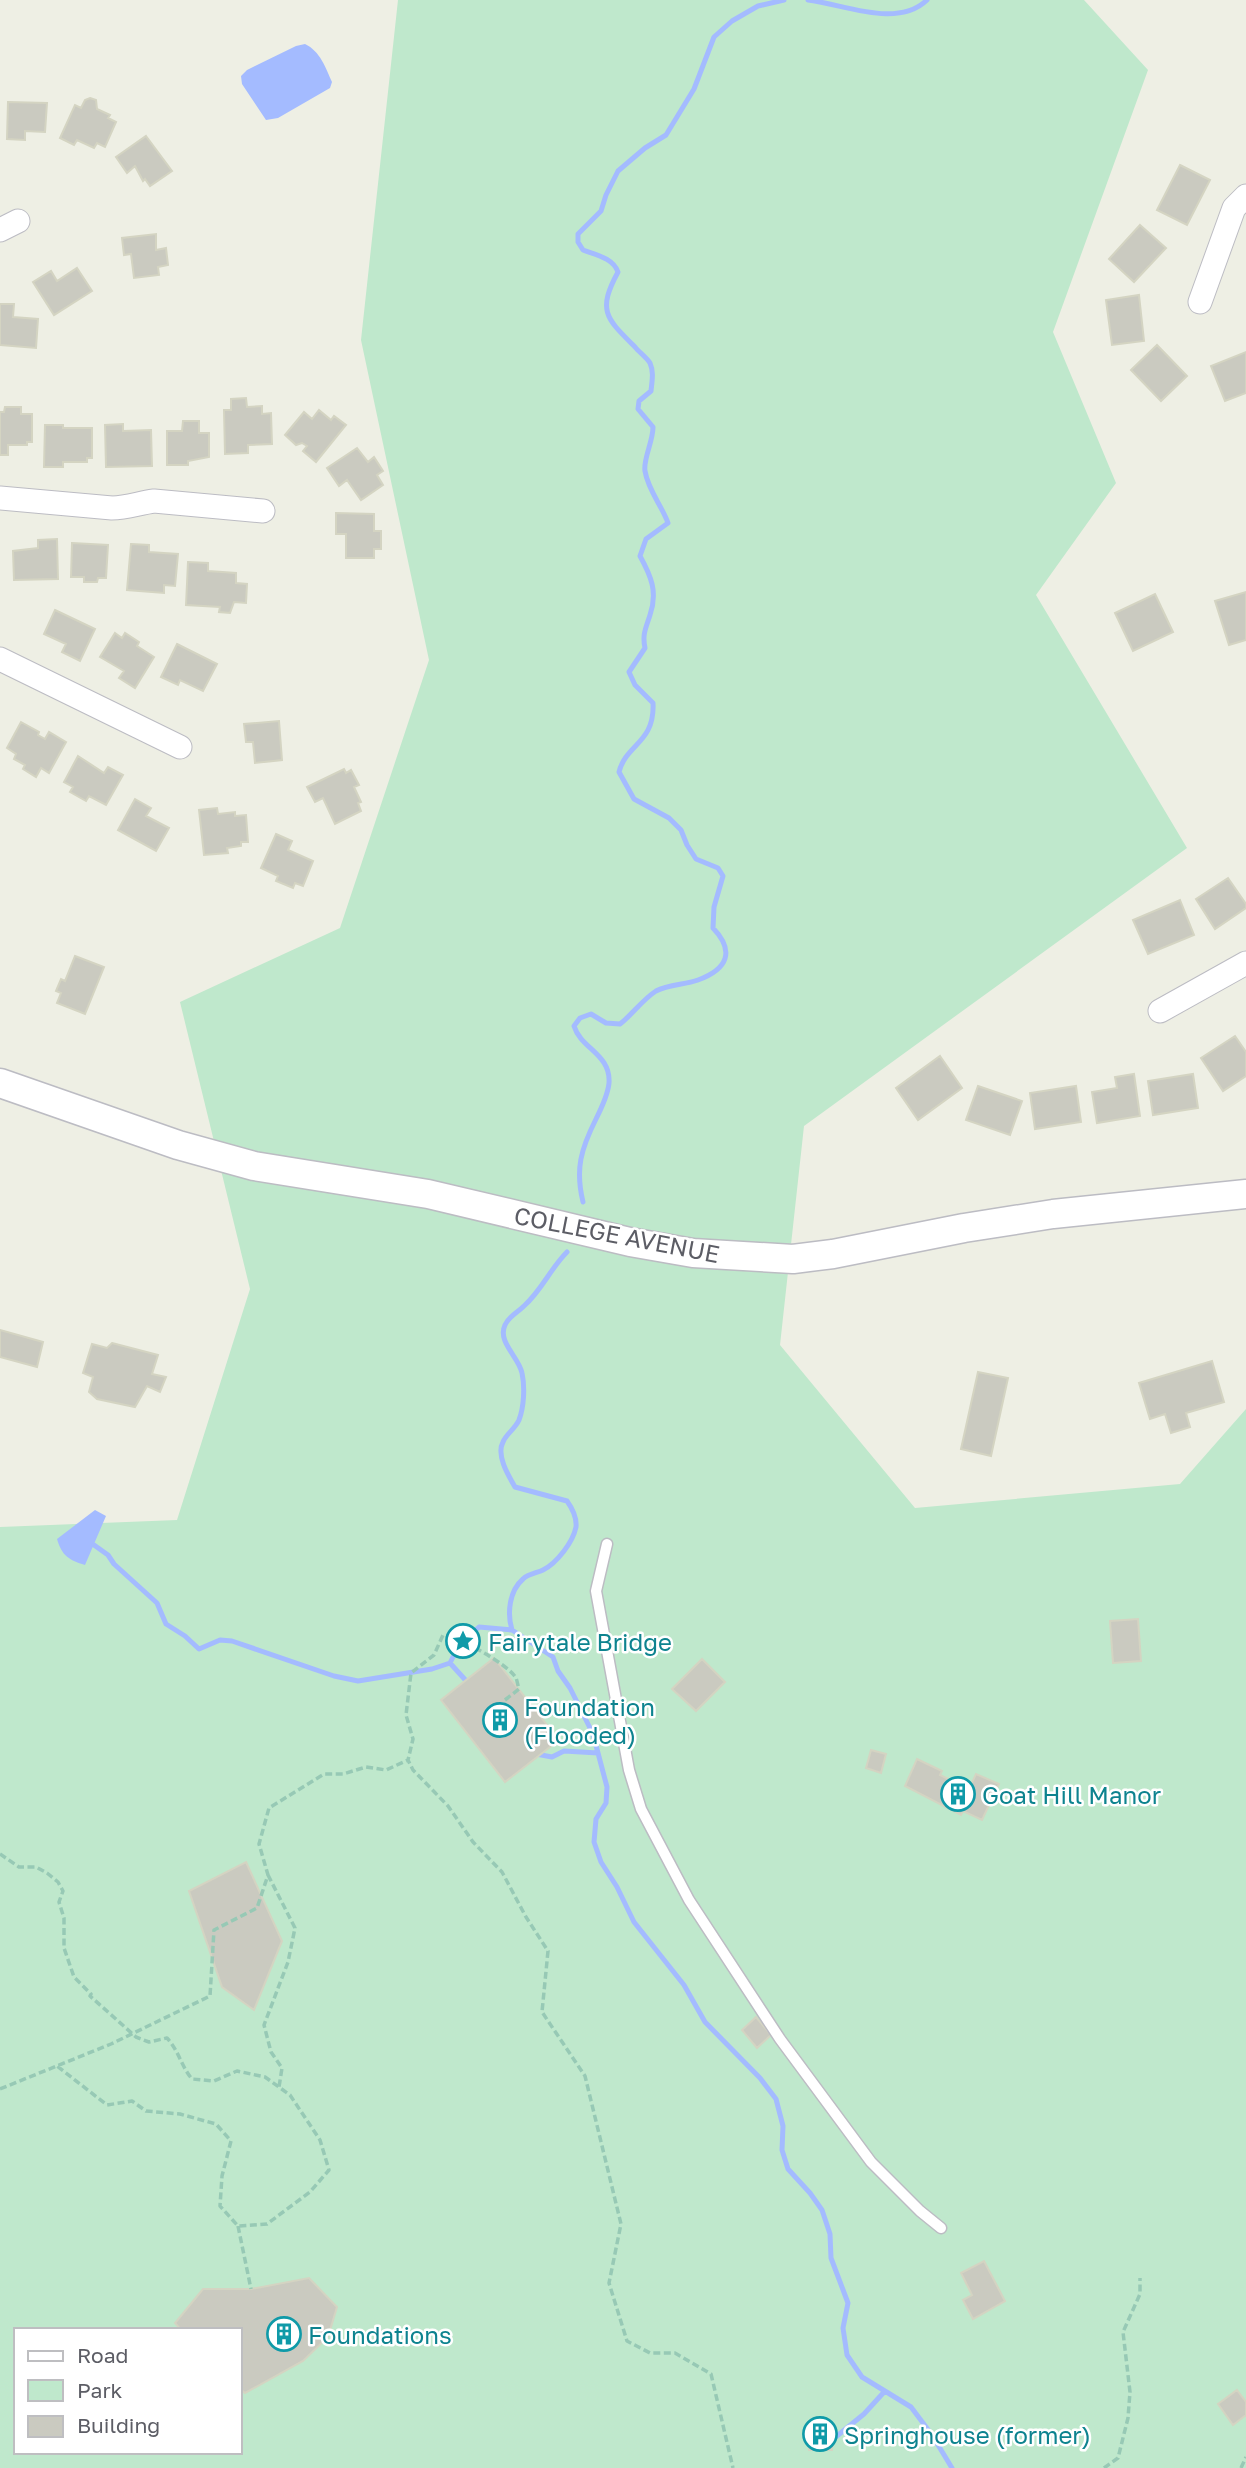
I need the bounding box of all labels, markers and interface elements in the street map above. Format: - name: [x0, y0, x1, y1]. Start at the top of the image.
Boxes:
- street label: COLLEGE AVENUE: [512, 1200, 722, 1268]
- place icon: Fairytale Bridge: [444, 1622, 482, 1660]
- place label: Fairytale Bridge: [488, 1627, 672, 1656]
- place label: Foundation (Flooded): [524, 1692, 655, 1749]
- building icon: Foundation (Flooded): [481, 1701, 519, 1739]
- building icon: Goat Hill Manor: [939, 1775, 977, 1813]
- place label: Goat Hill Manor: [982, 1780, 1161, 1809]
- building icon: Foundations: [265, 2315, 303, 2353]
- place label: Foundations: [308, 2320, 452, 2349]
- legend: [14, 2328, 242, 2454]
- text: Road: [77, 2342, 128, 2368]
- text: Park: [77, 2377, 123, 2403]
- text: Building: [77, 2412, 160, 2438]
- building icon: Springhouse (former): [801, 2415, 839, 2453]
- place label: Springhouse (former): [844, 2420, 1091, 2449]

